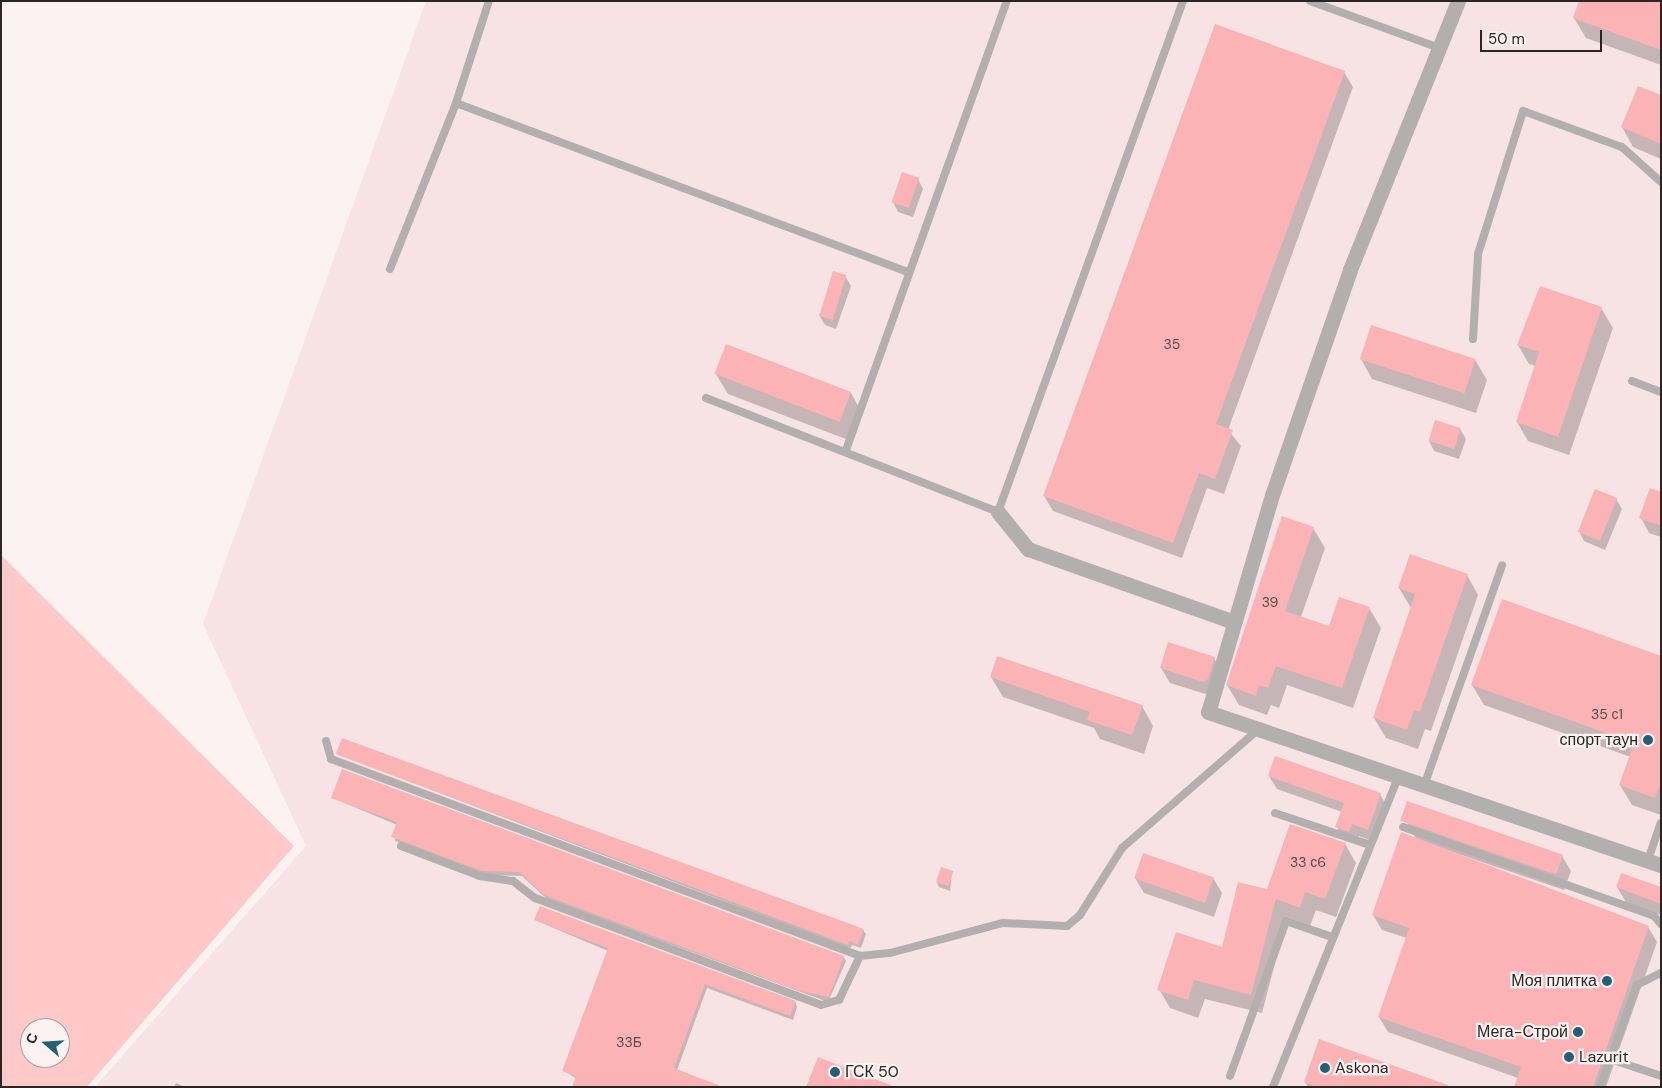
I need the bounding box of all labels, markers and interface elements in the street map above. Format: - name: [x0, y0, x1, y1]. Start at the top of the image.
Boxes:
- scale bar: [1482, 20, 1604, 52]
- text: 50 m: [1488, 29, 1525, 49]
- house number: 35: [1164, 336, 1180, 352]
- house number: 39: [1262, 594, 1278, 610]
- house number: 35 с1: [1591, 706, 1623, 722]
- place label: спорт таун: [1560, 730, 1638, 750]
- marker: спорт таун: [1642, 734, 1654, 746]
- house number: 33 с6: [1290, 854, 1326, 870]
- place label: Моя плитка: [1511, 971, 1597, 991]
- marker: Моя плитка: [1601, 975, 1613, 987]
- north arrow: [20, 1018, 70, 1068]
- place label: Мега-Строй: [1477, 1022, 1568, 1042]
- marker: Мега-Строй: [1572, 1026, 1584, 1038]
- text: С: [22, 1031, 42, 1046]
- house number: 33Б: [616, 1034, 642, 1050]
- place label: Lazurit: [1579, 1047, 1629, 1067]
- marker: Lazurit: [1563, 1051, 1575, 1063]
- place label: Askona: [1335, 1058, 1389, 1078]
- place label: ГСК 50: [845, 1062, 899, 1082]
- marker: Askona: [1319, 1062, 1331, 1074]
- marker: ГСК 50: [829, 1066, 841, 1078]

